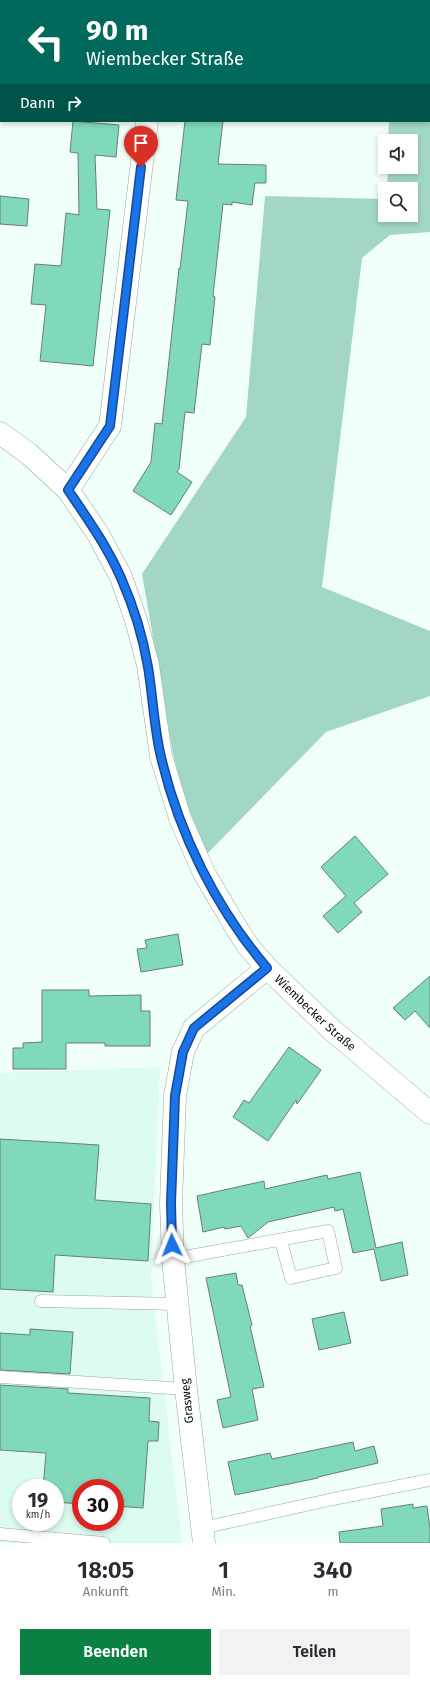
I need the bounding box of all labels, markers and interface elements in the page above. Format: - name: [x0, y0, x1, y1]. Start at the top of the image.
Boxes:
- text: 90 m: [86, 14, 148, 47]
- icon: left: [20, 16, 72, 68]
- text: Wiembecker Straße: [86, 48, 244, 70]
- icon: right: [63, 92, 85, 114]
- text: Dann: [20, 94, 55, 112]
- pin: [124, 126, 158, 167]
- icon: arrive: [130, 132, 152, 154]
- map controls: [378, 134, 418, 222]
- button: sound: [378, 134, 418, 174]
- button: search: [378, 182, 418, 222]
- street label: Wiembecker Straße: [272, 972, 359, 1054]
- position arrow: [151, 1224, 193, 1266]
- street label: Grasweg: [178, 1377, 196, 1424]
- speed limit sign: 30: [72, 1479, 124, 1531]
- text: 19: [28, 1488, 48, 1512]
- text: km/h: [26, 1509, 50, 1521]
- text: 18:05: [77, 1556, 134, 1584]
- text: 1: [218, 1556, 229, 1584]
- text: 340: [313, 1556, 353, 1584]
- text: Ankunft: [83, 1584, 129, 1599]
- text: Min.: [211, 1584, 236, 1599]
- text: m: [327, 1584, 339, 1599]
- button: Beenden: [20, 1629, 211, 1675]
- button: Teilen: [219, 1629, 410, 1675]

